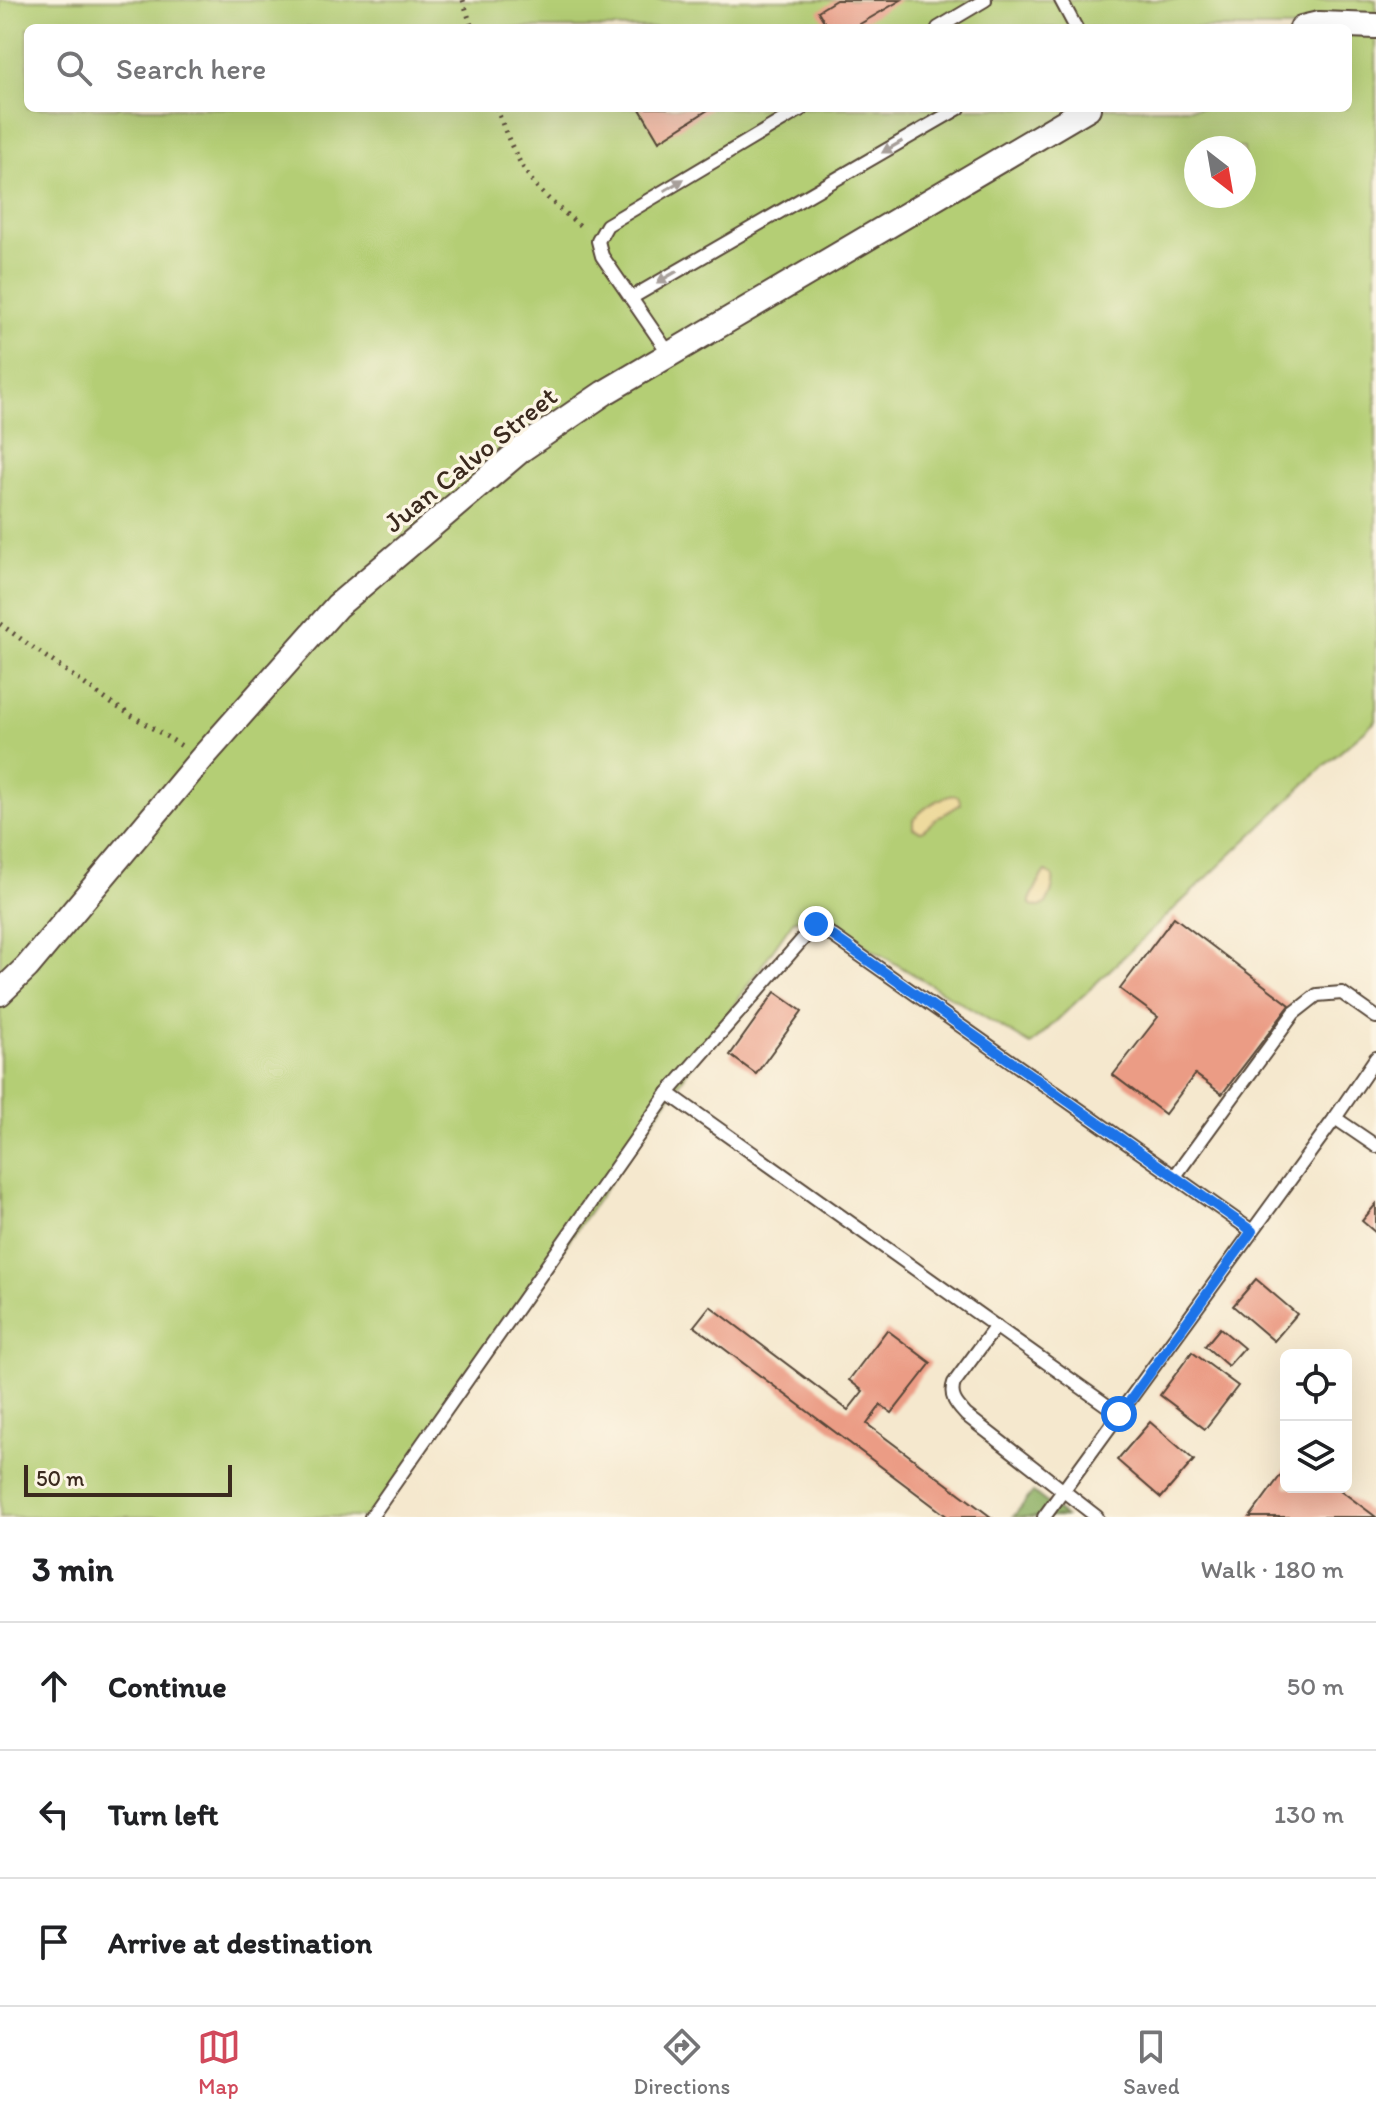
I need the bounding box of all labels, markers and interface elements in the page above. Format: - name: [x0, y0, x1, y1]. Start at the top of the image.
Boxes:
- search box: [24, 24, 1352, 112]
- icon: search: [52, 46, 96, 90]
- text: Search here: [116, 50, 266, 87]
- north arrow: [1184, 136, 1256, 208]
- one-way arrow: [881, 140, 903, 154]
- one-way arrow: [663, 178, 685, 192]
- one-way arrow: [655, 270, 678, 284]
- street label: Juan Calvo Street: [377, 379, 563, 539]
- route end: [798, 906, 834, 942]
- map controls: [1280, 1349, 1352, 1493]
- button: locate: [1280, 1349, 1352, 1421]
- route start: [1101, 1396, 1137, 1432]
- button: layers: [1280, 1421, 1352, 1493]
- scale bar: [24, 1461, 232, 1497]
- text: 50 m: [36, 1465, 85, 1492]
- text: 3 min: [32, 1549, 114, 1590]
- text: Walk · 180 m: [1201, 1553, 1344, 1585]
- icon: ahead: [32, 1664, 76, 1708]
- text: Continue: [108, 1668, 227, 1705]
- text: 50 m: [1287, 1670, 1344, 1702]
- icon: left: [32, 1792, 76, 1836]
- text: Turn left: [108, 1796, 219, 1833]
- text: 130 m: [1274, 1798, 1344, 1830]
- icon: arrive: [32, 1920, 76, 1964]
- text: Arrive at destination: [108, 1924, 372, 1961]
- tab: Map: [197, 2025, 241, 2100]
- tab: Directions: [634, 2025, 730, 2100]
- tab: Saved: [1123, 2025, 1179, 2100]

